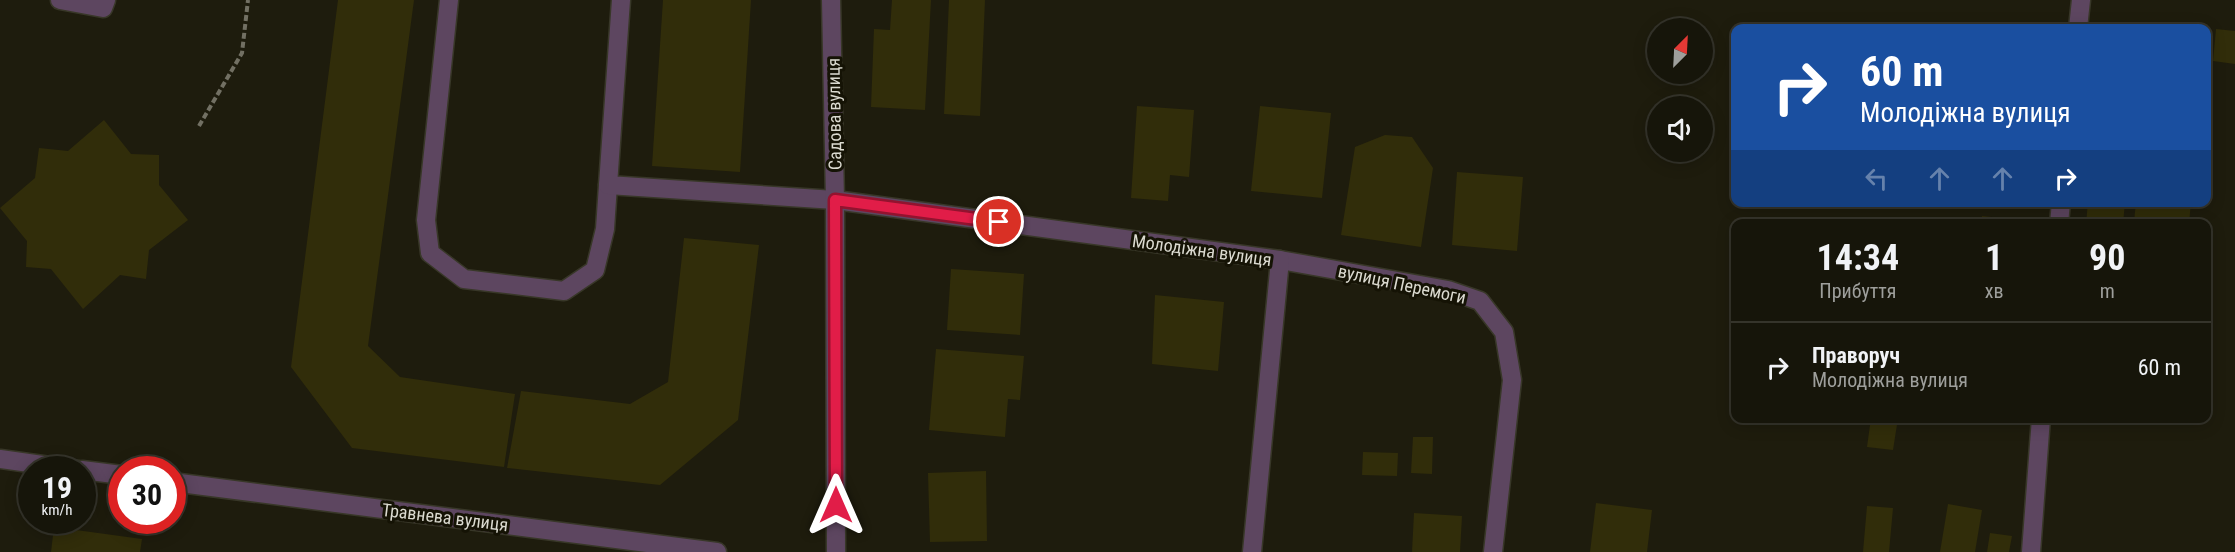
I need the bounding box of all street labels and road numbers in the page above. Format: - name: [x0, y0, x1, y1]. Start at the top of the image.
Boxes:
- street label: Садова вулиця: [823, 58, 845, 170]
- street label: Молодіжна вулиця: [1131, 230, 1273, 270]
- street label: вулиця Перемоги: [1336, 260, 1468, 308]
- street label: Травнева вулиця: [381, 499, 509, 535]

